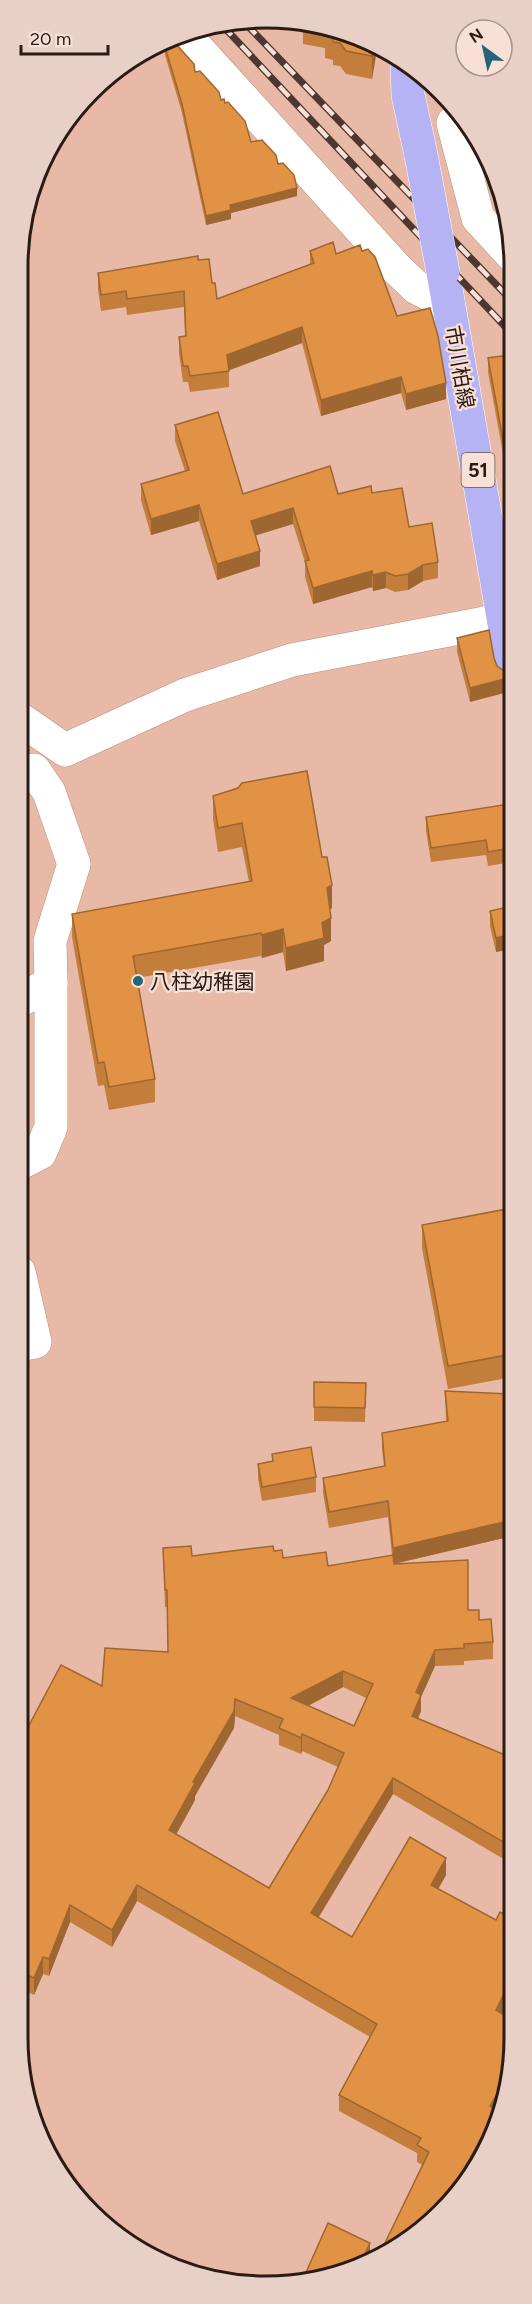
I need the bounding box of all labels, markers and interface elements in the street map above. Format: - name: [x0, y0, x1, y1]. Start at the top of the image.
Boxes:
- scale bar: [21, 18, 108, 56]
- north arrow: [454, 18, 514, 78]
- text: N: [466, 25, 486, 47]
- text: 20 m: [30, 28, 71, 50]
- street label: 市川柏線: [440, 323, 480, 411]
- road number: 51: [462, 453, 494, 487]
- place label: 八柱幼稚園: [150, 969, 255, 994]
- marker: 八柱幼稚園: [131, 974, 145, 988]

